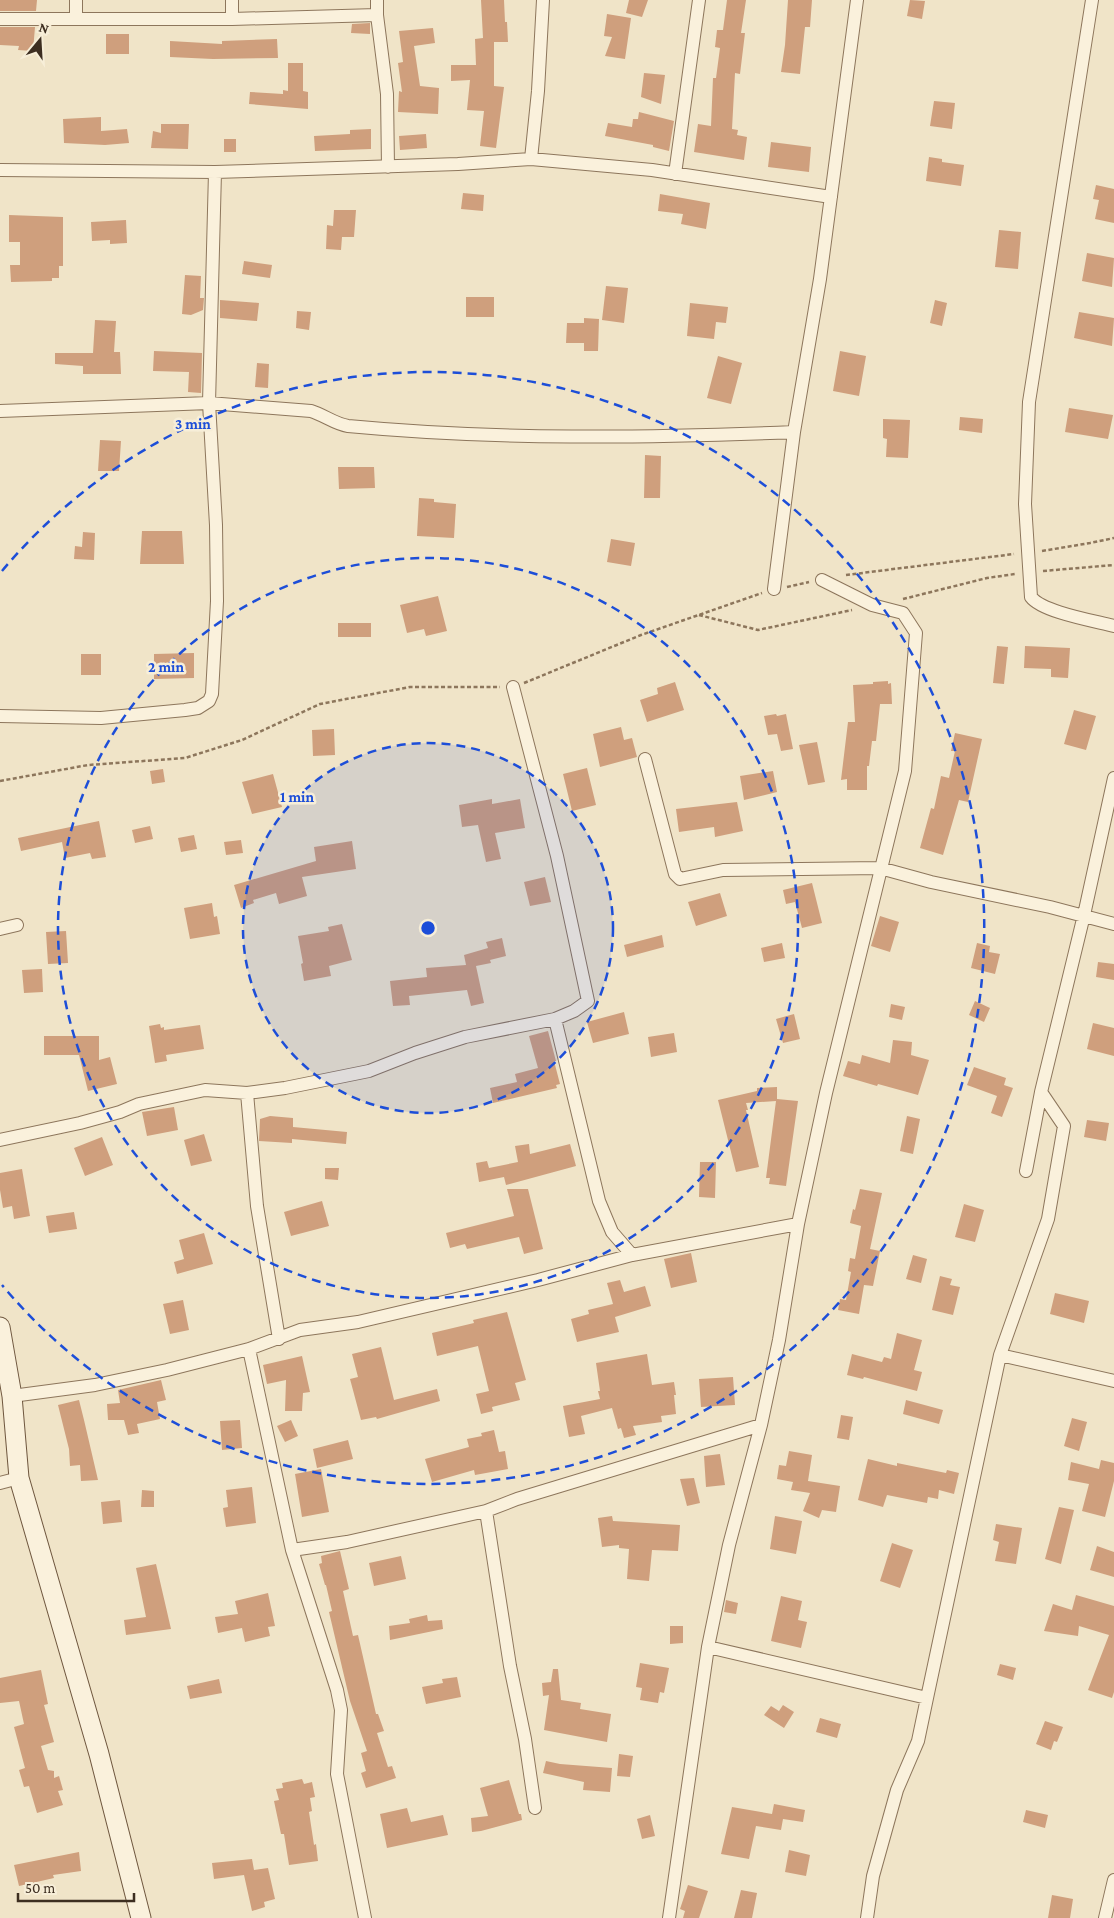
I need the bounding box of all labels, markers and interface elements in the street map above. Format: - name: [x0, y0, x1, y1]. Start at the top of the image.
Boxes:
- north arrow: [15, 15, 65, 65]
- text: N: [37, 19, 51, 37]
- text: 3 min: [175, 416, 211, 432]
- text: 2 min: [148, 659, 184, 675]
- text: 1 min: [280, 789, 314, 805]
- centre of rings: [419, 919, 437, 937]
- scale bar: [18, 1870, 134, 1902]
- text: 50 m: [25, 1880, 55, 1896]

